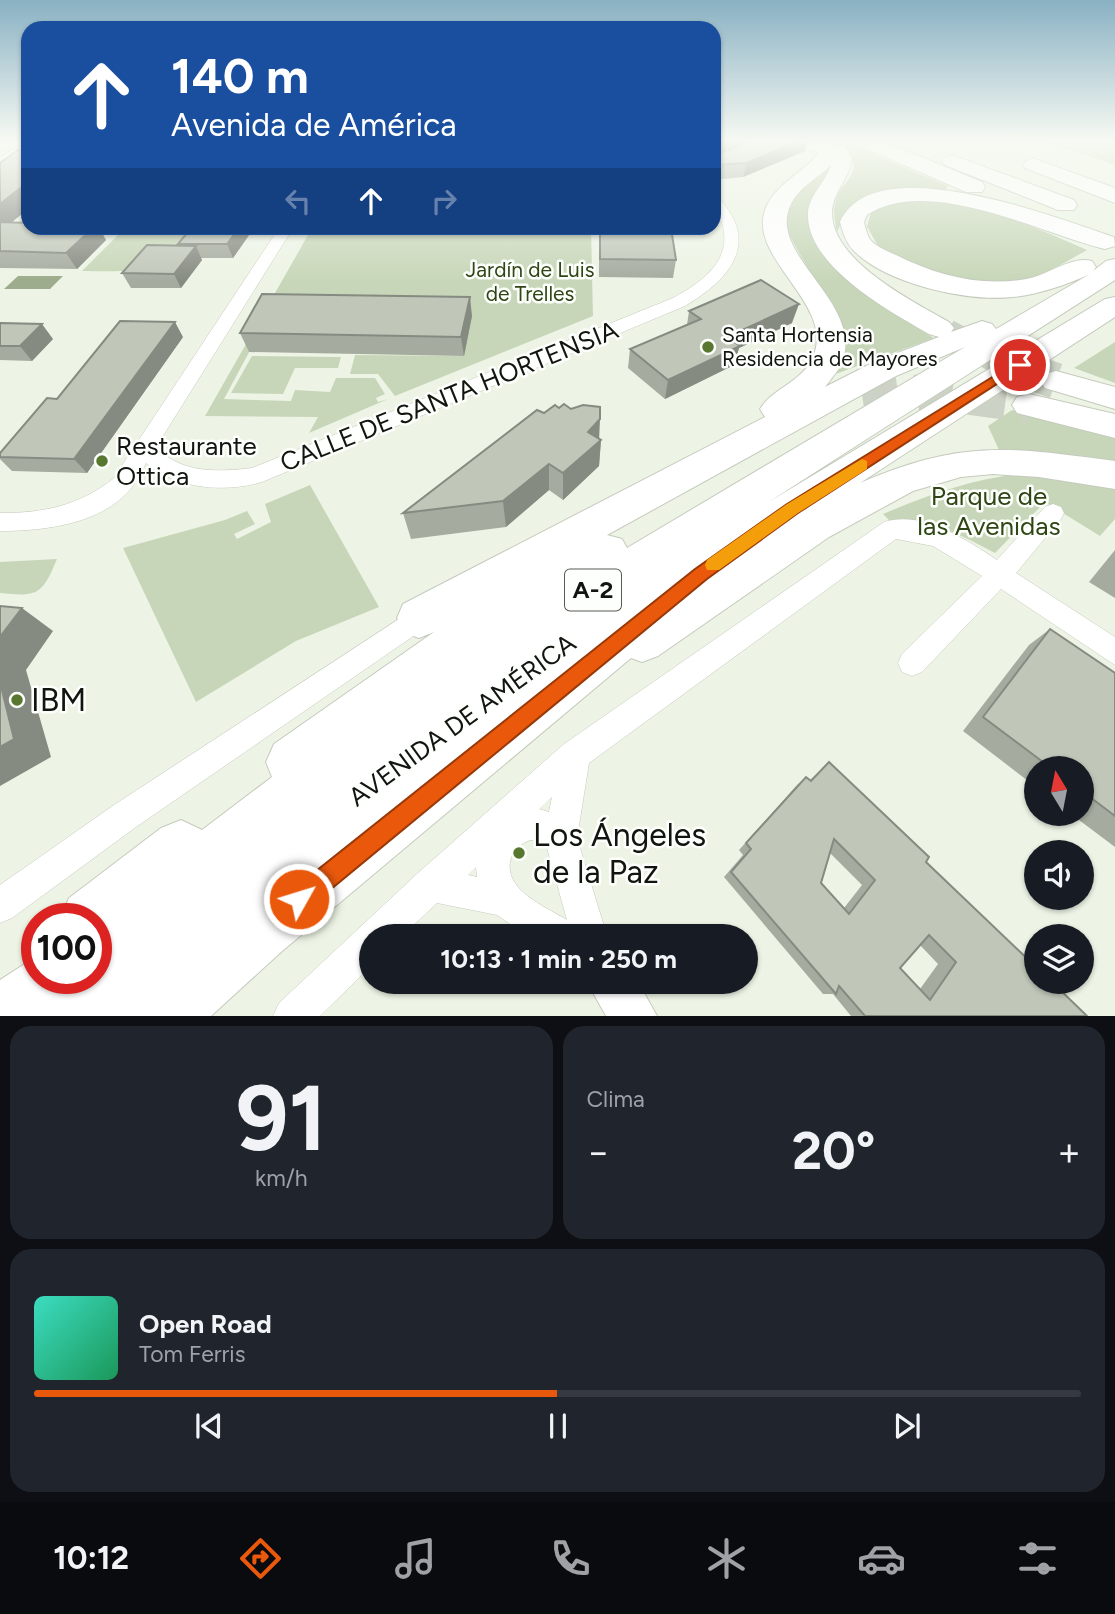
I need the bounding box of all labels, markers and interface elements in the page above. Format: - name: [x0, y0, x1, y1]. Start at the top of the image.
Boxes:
- text: 140 m: [171, 46, 309, 105]
- icon: ahead: [56, 49, 147, 140]
- text: Avenida de América: [171, 106, 457, 144]
- icon: left: [279, 182, 317, 220]
- icon: ahead: [352, 182, 390, 220]
- icon: right: [425, 182, 463, 220]
- park label: Jardín de Luis de Trelles: [466, 257, 594, 306]
- street label: CALLE DE SANTA HORTENSIA: [275, 313, 623, 479]
- place label: Santa Hortensia Residencia de Mayores: [722, 322, 938, 371]
- pin: [990, 335, 1050, 395]
- marker: Santa Hortensia Residencia de Mayores: [700, 339, 716, 355]
- icon: arrive: [1001, 346, 1039, 384]
- place label: Restaurante Ottica: [116, 430, 257, 492]
- marker: Restaurante Ottica: [94, 453, 110, 469]
- park label: Parque de las Avenidas: [917, 480, 1061, 542]
- road number: A-2: [565, 570, 621, 610]
- street label: AVENIDA DE AMÉRICA: [342, 626, 582, 813]
- place label: IBM: [31, 681, 86, 719]
- marker: IBM: [9, 692, 25, 708]
- north arrow: [1024, 756, 1094, 826]
- map controls: [1024, 756, 1094, 994]
- place label: Los Ángeles de la Paz: [533, 816, 706, 891]
- button: sound: [1024, 840, 1094, 910]
- marker: Los Ángeles de la Paz: [511, 845, 527, 861]
- position arrow: [262, 862, 336, 936]
- speed limit sign: 100: [21, 903, 112, 994]
- button: layers: [1024, 924, 1094, 994]
- text: 10:13 · 1 min · 250 m: [440, 943, 677, 975]
- text: 91: [236, 1064, 327, 1173]
- text: Clima: [587, 1085, 645, 1113]
- text: 20°: [792, 1120, 875, 1182]
- text: −: [587, 1129, 610, 1175]
- text: +: [1057, 1129, 1081, 1175]
- text: km/h: [255, 1164, 308, 1192]
- text: Open Road: [139, 1308, 272, 1340]
- text: Tom Ferris: [139, 1340, 245, 1368]
- icon: previous: [190, 1407, 228, 1445]
- icon: pause: [539, 1407, 577, 1445]
- icon: next: [888, 1407, 926, 1445]
- icon: directions: [236, 1534, 285, 1583]
- icon: music: [391, 1534, 440, 1583]
- icon: phone: [546, 1534, 595, 1583]
- icon: climate: [702, 1534, 751, 1583]
- icon: car: [857, 1534, 906, 1583]
- icon: filters: [1013, 1534, 1062, 1583]
- text: 10:12: [53, 1539, 129, 1577]

